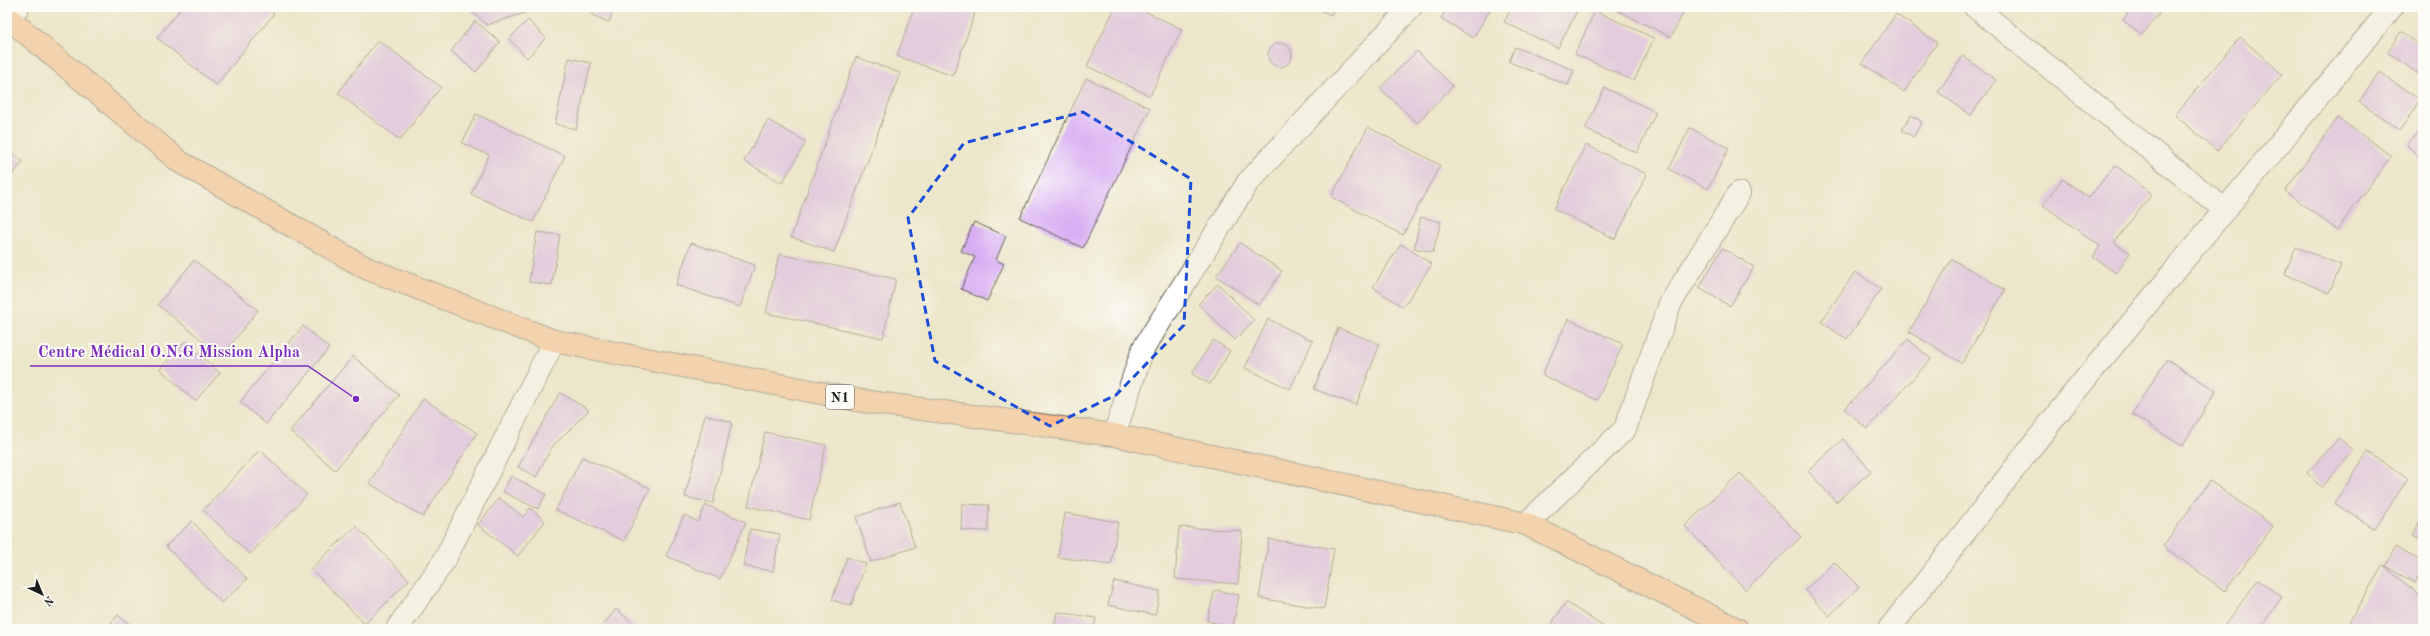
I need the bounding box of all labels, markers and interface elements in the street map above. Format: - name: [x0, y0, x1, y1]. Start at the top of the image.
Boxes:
- callout: Centre Médical O.N.G Mission Alpha: [30, 338, 308, 366]
- text: Centre Médical O.N.G Mission Alpha: [38, 345, 300, 361]
- road number: N1: [826, 385, 854, 409]
- north arrow: [22, 574, 62, 614]
- text: N: [41, 593, 55, 607]

